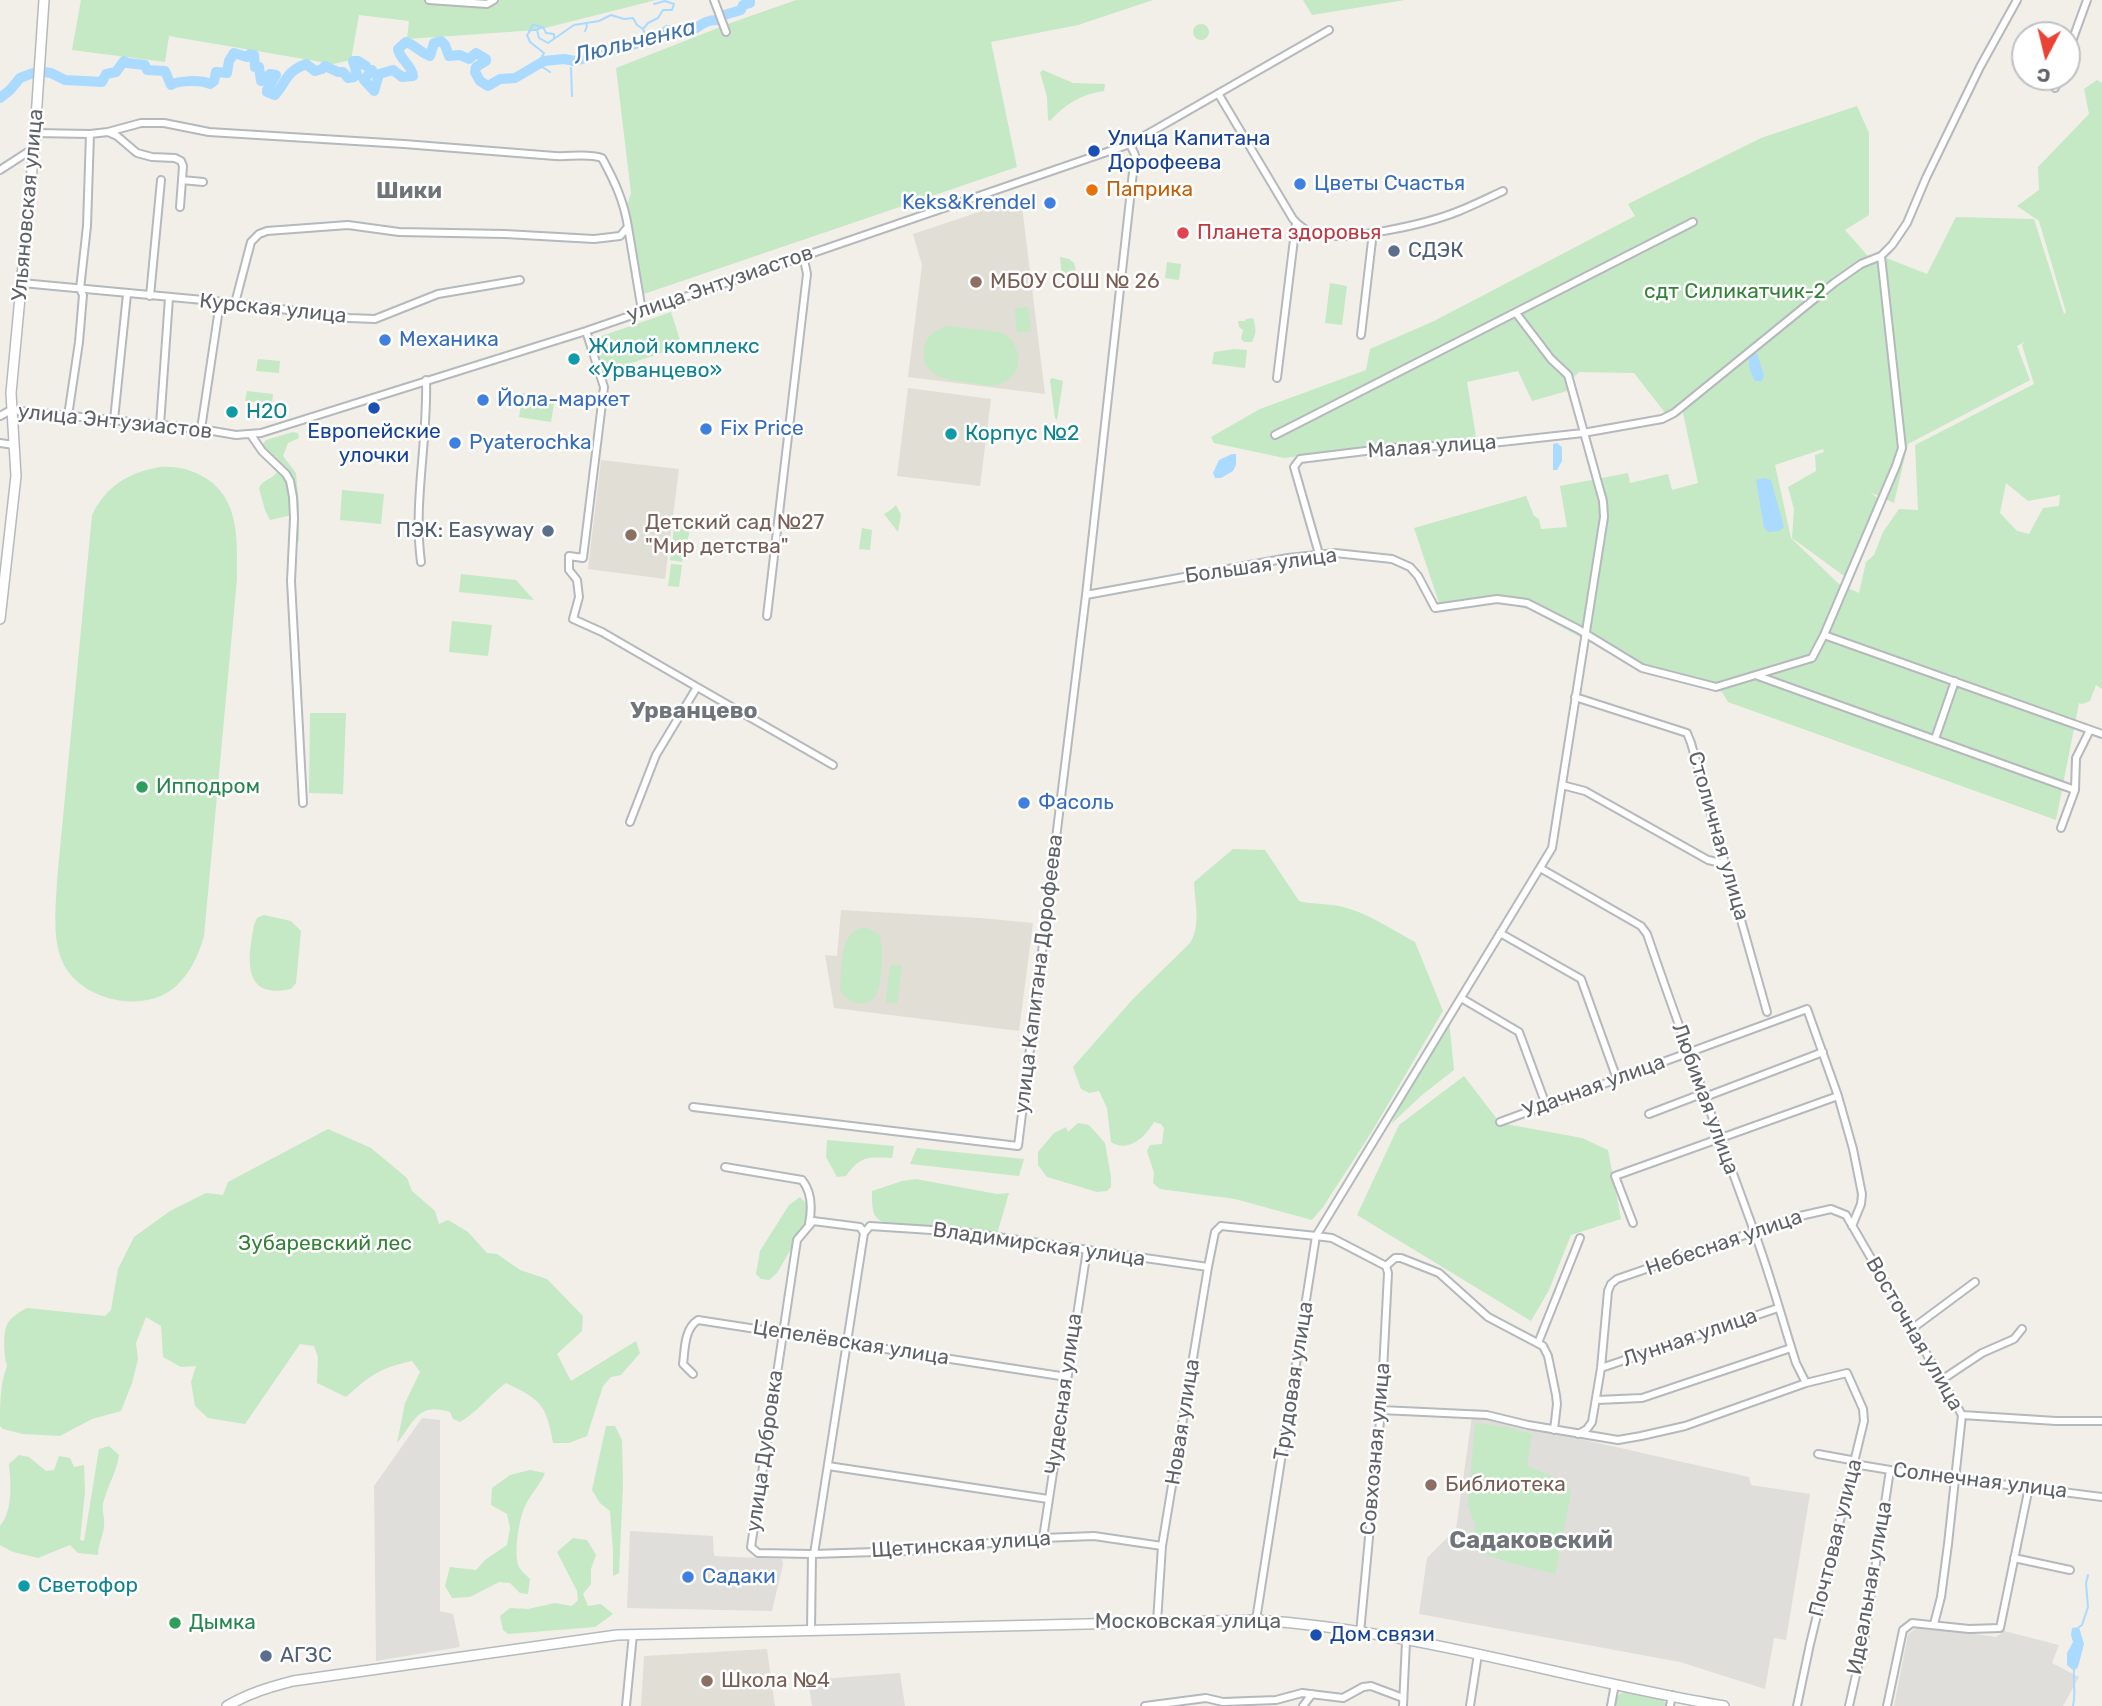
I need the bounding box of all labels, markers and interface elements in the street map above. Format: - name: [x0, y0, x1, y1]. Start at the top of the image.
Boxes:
- water label: Люльченка: [571, 14, 699, 70]
- north arrow: [2011, 21, 2081, 91]
- text: С: [2036, 63, 2052, 88]
- street label: Ульяновская улица: [7, 108, 49, 302]
- place label: Улица Капитана Дорофеева: [1108, 126, 1270, 176]
- marker: Улица Капитана Дорофеева: [1086, 143, 1102, 159]
- place label: Цветы Счастья: [1314, 171, 1465, 197]
- marker: Цветы Счастья: [1292, 176, 1308, 192]
- district label: Шики: [376, 177, 442, 205]
- place label: Паприка: [1106, 177, 1193, 203]
- marker: Паприка: [1084, 182, 1100, 198]
- place label: Keks&Krendel: [902, 190, 1036, 216]
- marker: Keks&Krendel: [1042, 195, 1058, 211]
- place label: Планета здоровья: [1197, 220, 1382, 246]
- marker: Планета здоровья: [1175, 225, 1191, 241]
- place label: СДЭК: [1408, 238, 1464, 264]
- street label: улица Энтузиастов: [624, 240, 816, 328]
- marker: СДЭК: [1386, 243, 1402, 259]
- place label: МБОУ СОШ № 26: [990, 269, 1160, 295]
- marker: МБОУ СОШ № 26: [968, 274, 984, 290]
- park label: сдт Силикатчик-2: [1644, 279, 1826, 305]
- street label: Курская улица: [198, 289, 348, 329]
- place label: Механика: [399, 327, 499, 353]
- marker: Механика: [377, 332, 393, 348]
- place label: Жилой комплекс «Урванцево»: [588, 334, 760, 384]
- marker: Жилой комплекс «Урванцево»: [566, 351, 582, 367]
- place label: Йола-маркет: [497, 387, 630, 413]
- marker: Йола-маркет: [475, 392, 491, 408]
- street label: улица Энтузиастов: [17, 399, 213, 445]
- place label: H2O: [246, 399, 288, 425]
- marker: Европейские улочки: [366, 400, 382, 416]
- marker: H2O: [224, 404, 240, 420]
- place label: Fix Price: [720, 416, 804, 442]
- place label: Европейские улочки: [307, 419, 441, 469]
- marker: Fix Price: [698, 421, 714, 437]
- place label: Корпус №2: [965, 421, 1079, 447]
- marker: Корпус №2: [943, 426, 959, 442]
- place label: Pyaterochka: [469, 430, 592, 456]
- street label: Малая улица: [1367, 430, 1497, 464]
- marker: Pyaterochka: [447, 435, 463, 451]
- place label: Детский сад №27 "Мир детства": [645, 510, 824, 560]
- place label: ПЭК: Easyway: [396, 518, 534, 544]
- marker: ПЭК: Easyway: [540, 523, 556, 539]
- marker: Детский сад №27 "Мир детства": [623, 527, 639, 543]
- street label: Большая улица: [1183, 543, 1339, 589]
- district label: Урванцево: [630, 697, 758, 725]
- street label: Столичная улица: [1682, 749, 1754, 923]
- place label: Ипподром: [156, 774, 260, 800]
- marker: Ипподром: [134, 779, 150, 795]
- place label: Фасоль: [1038, 790, 1114, 816]
- marker: Фасоль: [1016, 795, 1032, 811]
- street label: улица Капитана Дорофеева: [1009, 833, 1069, 1115]
- street label: Любимая улица: [1666, 1020, 1744, 1178]
- street label: Удачная улица: [1519, 1050, 1669, 1124]
- street label: Небесная улица: [1643, 1204, 1805, 1282]
- street label: Владимирская улица: [931, 1218, 1147, 1272]
- park label: Зубаревский лес: [238, 1231, 412, 1257]
- street label: Восточная улица: [1860, 1253, 1968, 1415]
- street label: Трудовая улица: [1269, 1300, 1319, 1462]
- street label: Лунная улица: [1619, 1303, 1761, 1373]
- street label: Чудесная улица: [1040, 1312, 1088, 1476]
- street label: Цепелёвская улица: [751, 1315, 951, 1371]
- street label: Новая улица: [1161, 1357, 1205, 1487]
- street label: Совхозная улица: [1356, 1362, 1396, 1536]
- street label: улица Дубровка: [741, 1368, 789, 1534]
- street label: Почтовая улица: [1804, 1456, 1868, 1620]
- street label: Солнечная улица: [1891, 1458, 2069, 1504]
- place label: Библиотека: [1445, 1472, 1566, 1498]
- marker: Библиотека: [1423, 1477, 1439, 1493]
- street label: Идеальная улица: [1842, 1499, 1898, 1677]
- street label: Щетинская улица: [870, 1526, 1052, 1564]
- district label: Садаковский: [1449, 1527, 1613, 1555]
- place label: Садаки: [702, 1564, 776, 1590]
- marker: Садаки: [680, 1569, 696, 1585]
- place label: Светофор: [38, 1573, 138, 1599]
- marker: Светофор: [16, 1578, 32, 1594]
- street label: Московская улица: [1095, 1609, 1281, 1635]
- place label: Дымка: [189, 1610, 256, 1636]
- marker: Дымка: [167, 1615, 183, 1631]
- place label: Дом связи: [1330, 1622, 1435, 1648]
- marker: Дом связи: [1308, 1627, 1324, 1643]
- place label: АГЗС: [280, 1643, 332, 1669]
- marker: АГЗС: [258, 1648, 274, 1664]
- place label: Школа №4: [721, 1668, 830, 1694]
- marker: Школа №4: [699, 1673, 715, 1689]

